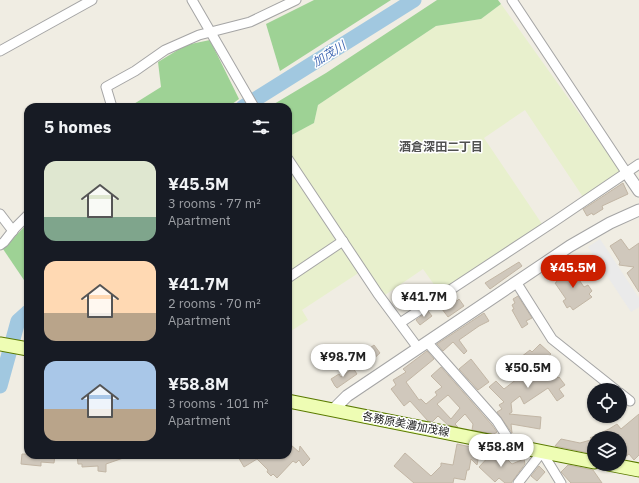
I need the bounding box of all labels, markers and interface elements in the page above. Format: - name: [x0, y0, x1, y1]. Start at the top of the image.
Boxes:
- water label: 加茂川: [309, 37, 350, 69]
- text: 5 homes: [44, 116, 111, 138]
- icon: filters: [250, 116, 272, 138]
- district label: 酒倉深田二丁目: [399, 139, 483, 154]
- text: ¥45.5M: [168, 173, 229, 195]
- icon: home: [76, 177, 124, 225]
- text: 3 rooms · 77 m²: [168, 195, 261, 212]
- text: Apartment: [168, 212, 231, 229]
- pin: ¥45.5M: [540, 255, 606, 289]
- text: ¥45.5M: [550, 259, 596, 276]
- text: ¥41.7M: [168, 273, 229, 295]
- icon: home: [76, 277, 124, 325]
- pin: ¥41.7M: [391, 284, 457, 318]
- text: ¥41.7M: [401, 288, 447, 305]
- text: 2 rooms · 70 m²: [168, 295, 261, 312]
- text: Apartment: [168, 312, 231, 329]
- pin: ¥98.7M: [310, 344, 376, 378]
- text: ¥98.7M: [320, 348, 366, 365]
- pin: ¥50.5M: [495, 355, 561, 389]
- text: ¥50.5M: [505, 359, 551, 376]
- text: ¥58.8M: [168, 373, 229, 395]
- icon: home: [76, 377, 124, 425]
- map controls: [587, 383, 627, 471]
- button: locate: [587, 383, 627, 423]
- text: 3 rooms · 101 m²: [168, 395, 269, 412]
- street label: 各務原美濃加茂線: [361, 409, 451, 439]
- text: Apartment: [168, 412, 231, 429]
- button: layers: [587, 431, 627, 471]
- pin: ¥58.8M: [468, 434, 534, 468]
- text: ¥58.8M: [478, 438, 524, 455]

